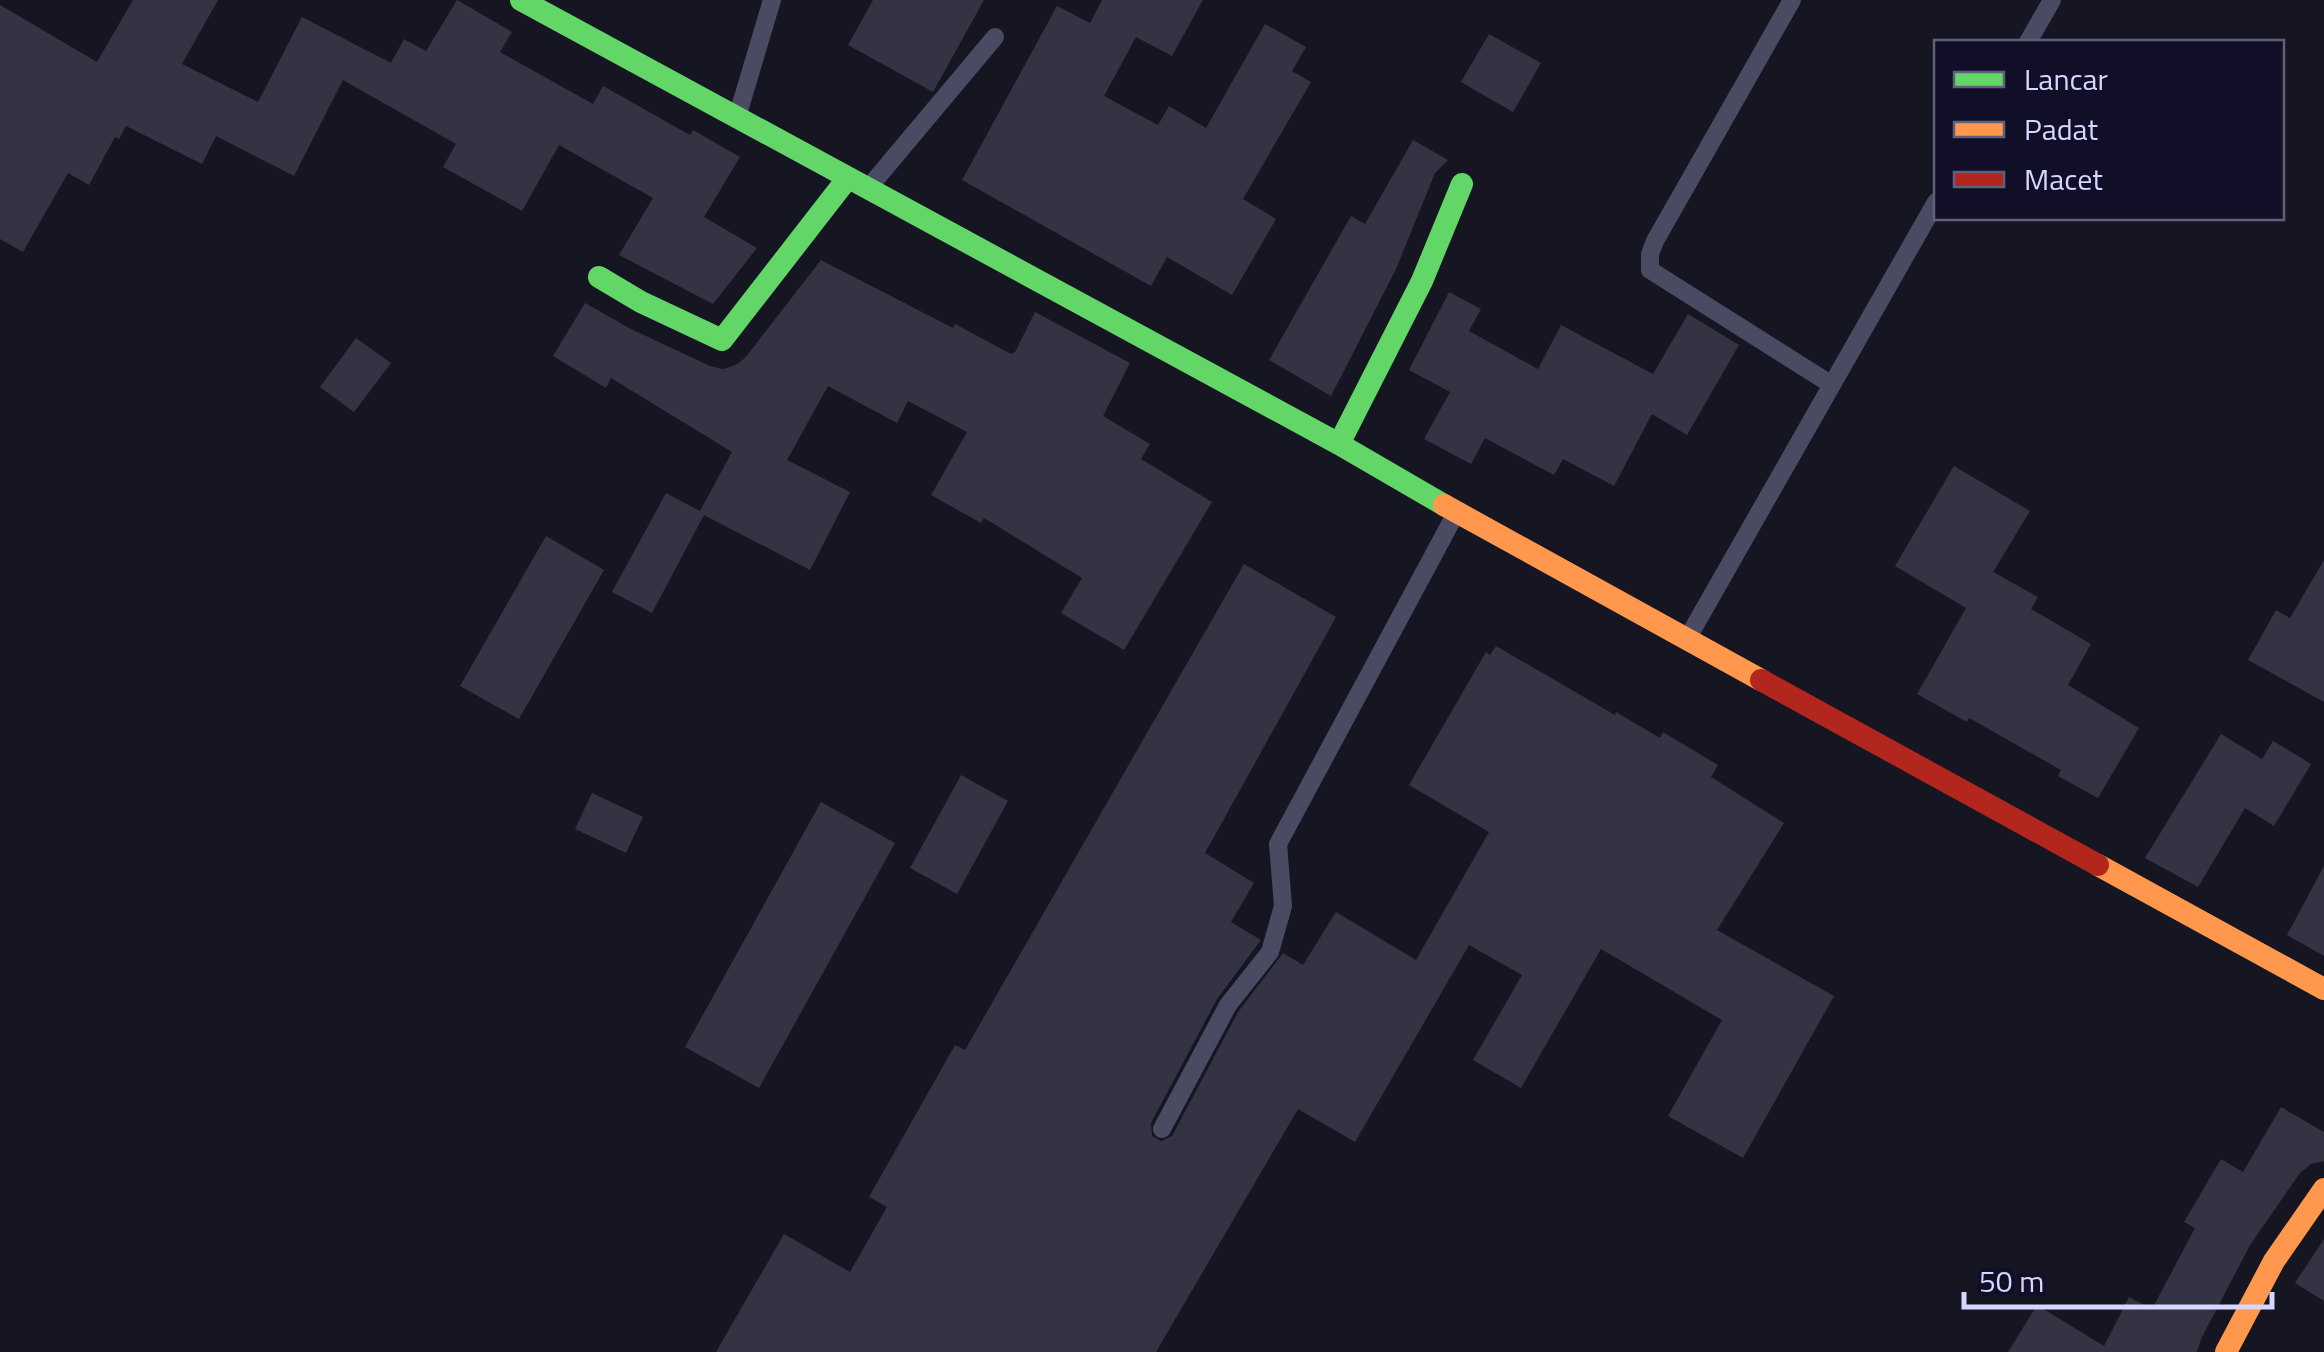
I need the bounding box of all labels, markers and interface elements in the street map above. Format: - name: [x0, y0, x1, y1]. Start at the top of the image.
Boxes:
- legend: [1934, 40, 2284, 220]
- text: Lancar: [2024, 56, 2108, 102]
- text: Padat: [2024, 106, 2099, 152]
- text: Macet: [2024, 156, 2103, 202]
- scale bar: [1964, 1247, 2272, 1309]
- text: 50 m: [1979, 1258, 2044, 1304]

